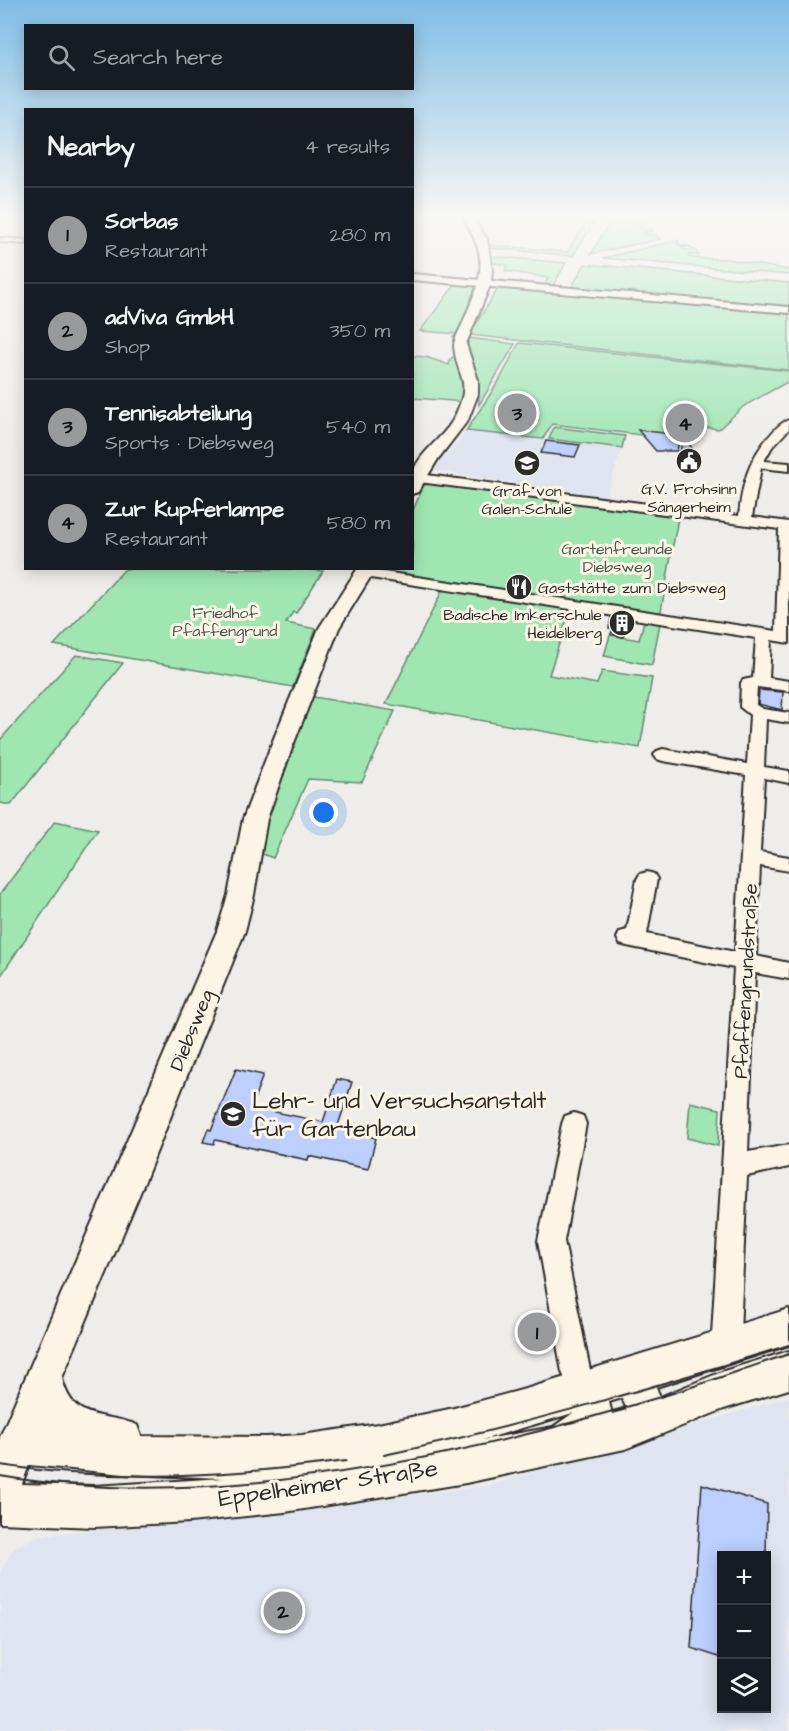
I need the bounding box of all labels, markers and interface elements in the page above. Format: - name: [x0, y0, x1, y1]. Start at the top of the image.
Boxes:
- search box: [24, 24, 414, 90]
- icon: search: [45, 41, 78, 74]
- text: Search here: [93, 42, 223, 73]
- text: Nearby: [48, 129, 135, 165]
- text: 4 results: [305, 133, 390, 161]
- text: Sorbas: [105, 206, 178, 237]
- text: 1: [66, 221, 69, 249]
- text: 280 m: [329, 221, 390, 249]
- text: Restaurant: [105, 237, 208, 265]
- text: adViva GmbH: [105, 302, 234, 333]
- text: 2: [62, 317, 73, 345]
- text: 350 m: [329, 317, 390, 345]
- text: Shop: [105, 333, 150, 361]
- pin: 3: [498, 390, 536, 436]
- text: Tennisabteilung: [105, 398, 252, 429]
- pin: 4: [666, 400, 704, 446]
- text: 3: [62, 413, 73, 441]
- text: 540 m: [326, 413, 390, 441]
- text: Sports · Diebsweg: [105, 429, 274, 457]
- public building icon: G.V. Frohsinn Sängerheim: [674, 446, 704, 476]
- school or university icon: Graf von Galen-Schule: [512, 448, 542, 478]
- place label: G.V. Frohsinn Sängerheim: [641, 478, 737, 519]
- place label: Graf von Galen-Schule: [482, 480, 573, 520]
- text: Zur Kupferlampe: [105, 494, 284, 525]
- text: 4: [61, 509, 74, 537]
- text: 580 m: [327, 509, 390, 537]
- text: Restaurant: [105, 525, 208, 553]
- park label: Gartenfreunde Diebsweg: [561, 538, 673, 579]
- restaurant icon: Gaststätte zum Diebsweg: [504, 572, 534, 602]
- place label: Gaststätte zum Diebsweg: [538, 577, 726, 600]
- park label: Friedhof Pfaffengrund: [173, 602, 277, 643]
- place label: Badische Imkerschule Heidelberg: [443, 604, 602, 645]
- building icon: Badische Imkerschule Heidelberg: [607, 608, 637, 638]
- your location: [309, 798, 338, 827]
- street label: Pfaffengrundstraße: [727, 883, 766, 1079]
- street label: Diebsweg: [163, 986, 222, 1076]
- place label: Lehr- und Versuchsanstalt für Gartenbau: [252, 1084, 546, 1146]
- school or university icon: Lehr- und Versuchsanstalt für Gartenbau: [218, 1099, 248, 1129]
- pin: 1: [518, 1310, 556, 1354]
- street label: Eppelheimer Straße: [216, 1452, 440, 1516]
- map controls: [717, 1551, 771, 1713]
- button: +: [717, 1551, 771, 1605]
- pin: 2: [264, 1588, 302, 1634]
- button: −: [717, 1605, 771, 1659]
- button: layers: [717, 1659, 771, 1713]

